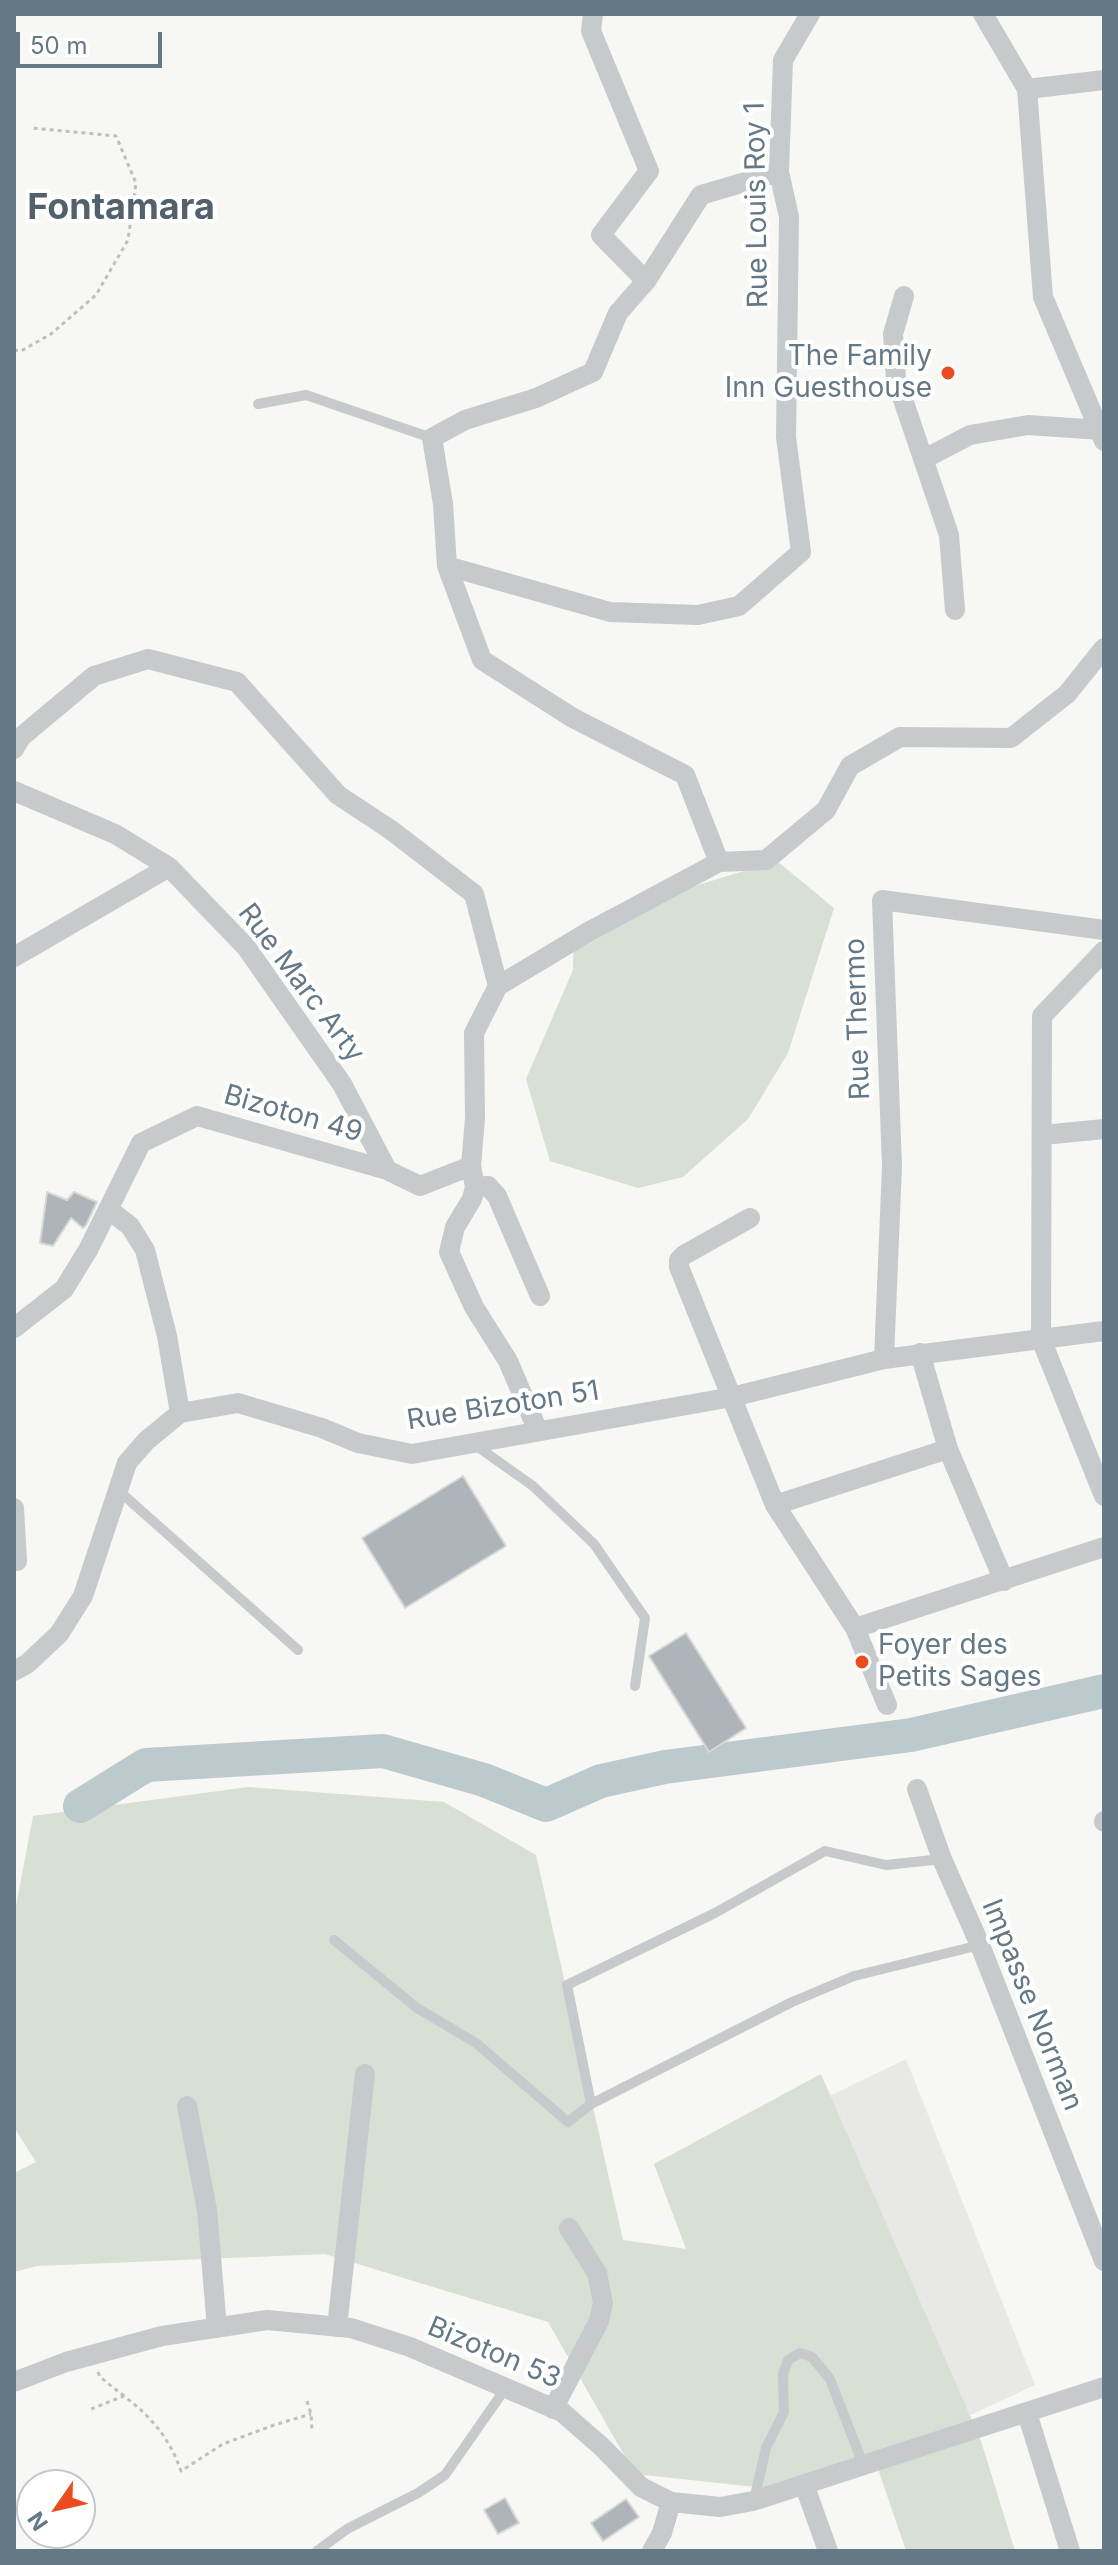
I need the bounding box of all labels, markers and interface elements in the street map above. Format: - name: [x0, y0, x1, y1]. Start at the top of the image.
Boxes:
- scale bar: [20, 16, 166, 66]
- text: 50 m: [30, 31, 88, 60]
- street label: Rue Louis Roy 1: [738, 102, 776, 308]
- district label: Fontamara: [27, 186, 215, 230]
- place label: The Family Inn Guesthouse: [725, 340, 932, 406]
- marker: The Family Inn Guesthouse: [939, 364, 957, 382]
- street label: Rue Marc Arty: [231, 897, 371, 1069]
- street label: Rue Thermo: [838, 937, 878, 1101]
- street label: Bizoton 49: [220, 1078, 366, 1150]
- street label: Rue Bizoton 51: [404, 1374, 602, 1438]
- place label: Foyer des Petits Sages: [878, 1629, 1042, 1695]
- marker: Foyer des Petits Sages: [853, 1653, 871, 1671]
- street label: Impasse Norman: [974, 1895, 1090, 2115]
- street label: Bizoton 53: [422, 2310, 566, 2396]
- north arrow: [16, 2469, 96, 2549]
- text: N: [22, 2507, 53, 2536]

